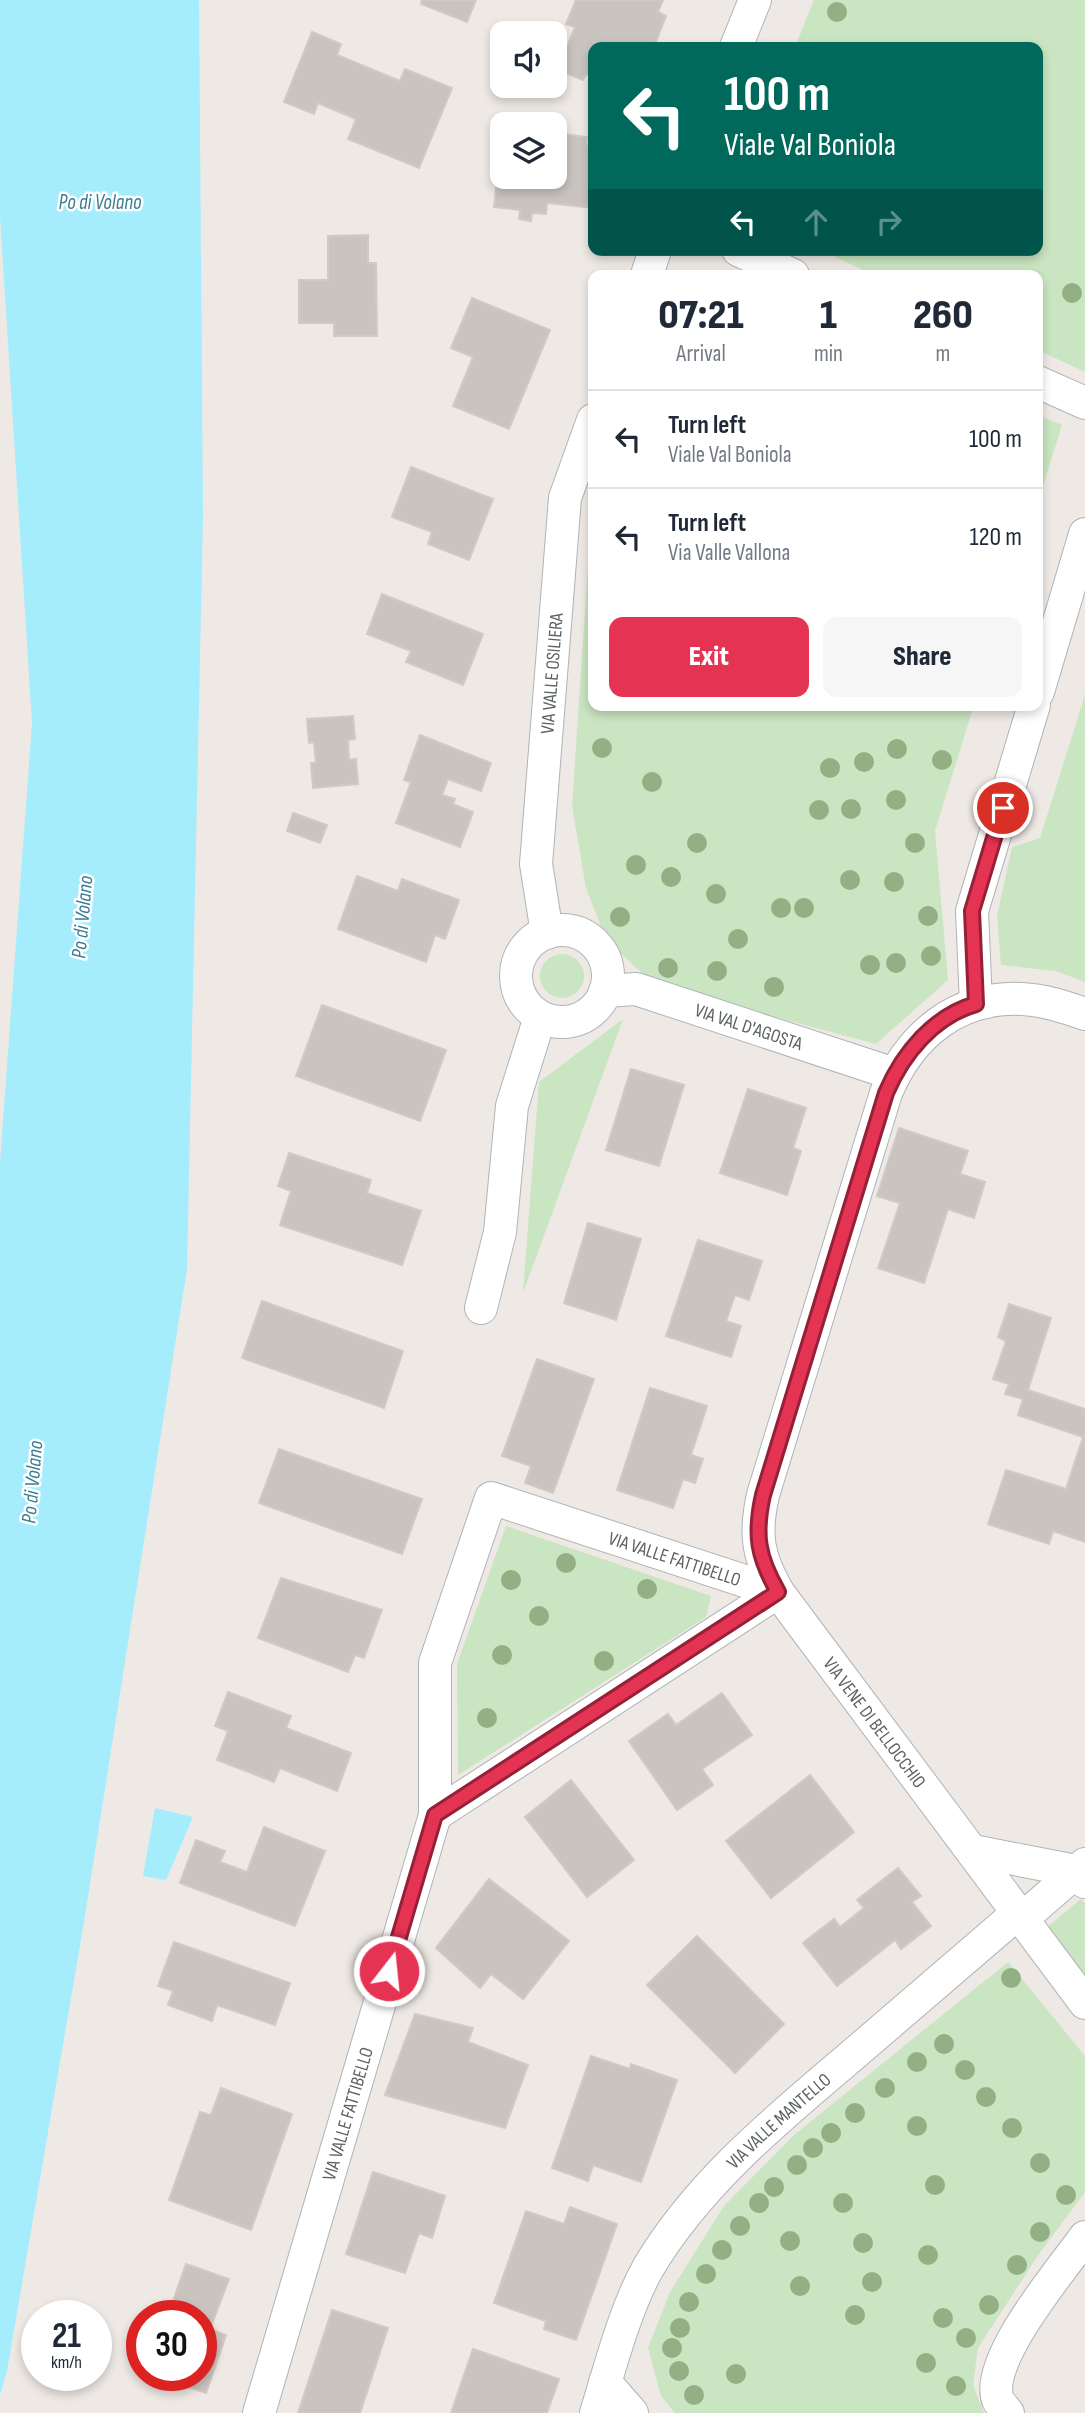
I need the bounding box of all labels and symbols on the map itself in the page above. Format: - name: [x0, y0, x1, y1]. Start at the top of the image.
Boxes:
- water label: Po di Volano: [58, 190, 142, 215]
- street label: VIA VALLE OSILIERA: [536, 611, 569, 735]
- pin: [973, 778, 1033, 838]
- water label: Po di Volano: [66, 874, 99, 959]
- street label: VIA VAL D'AGOSTA: [692, 999, 806, 1056]
- water label: Po di Volano: [16, 1439, 49, 1524]
- street label: VIA VALLE FATTIBELLO: [605, 1527, 743, 1592]
- street label: VIA VENE DI BELLOCCHIO: [818, 1653, 930, 1793]
- position arrow: [352, 1934, 426, 2008]
- street label: VIA VALLE FATTIBELLO: [318, 2045, 379, 2183]
- street label: VIA VALLE MANTELLO: [722, 2069, 836, 2174]
- speed limit sign: 30: [126, 2300, 217, 2391]

